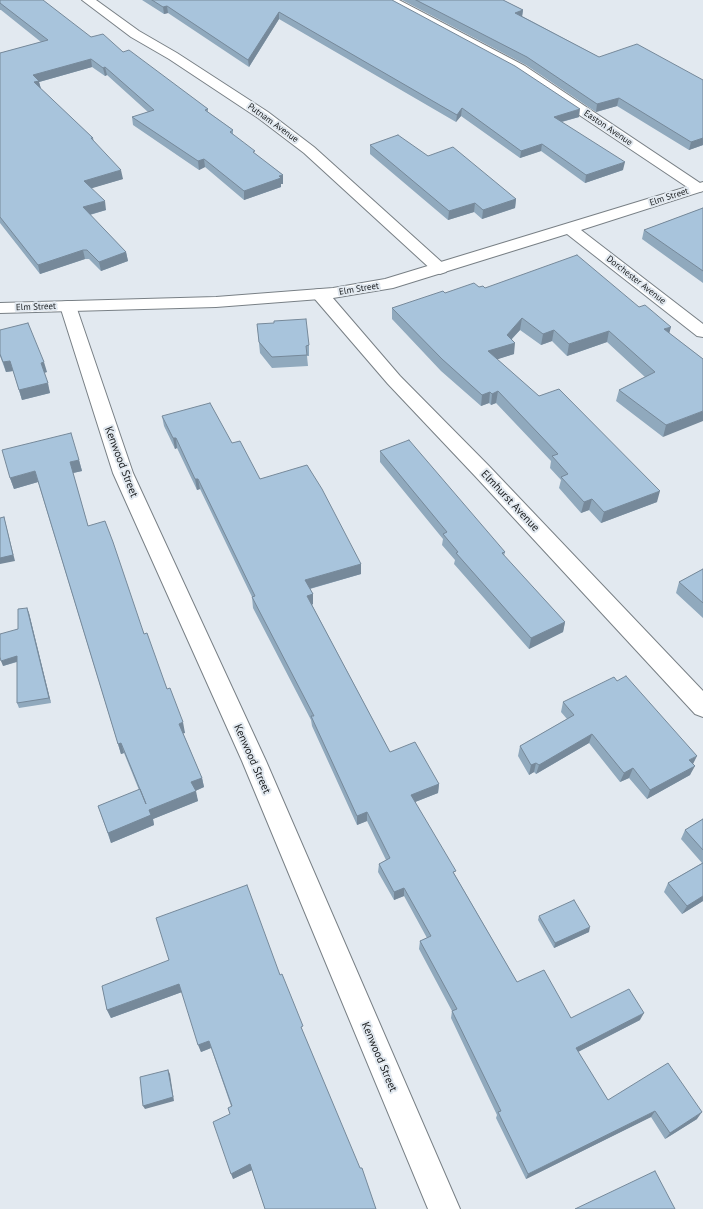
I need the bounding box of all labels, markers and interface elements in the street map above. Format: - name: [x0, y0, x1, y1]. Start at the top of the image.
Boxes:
- street label: Putnam Avenue: [246, 101, 300, 145]
- street label: Easton Avenue: [582, 108, 634, 148]
- street label: Elm Street: [648, 186, 690, 208]
- street label: Dorchester Avenue: [604, 254, 668, 306]
- street label: Elm Street: [338, 281, 380, 297]
- street label: Elm Street: [16, 301, 56, 313]
- street label: Kenwood Street: [101, 425, 141, 499]
- street label: Elmhurst Avenue: [478, 467, 542, 535]
- street label: Kenwood Street: [231, 722, 273, 796]
- street label: Kenwood Street: [358, 1020, 400, 1094]

